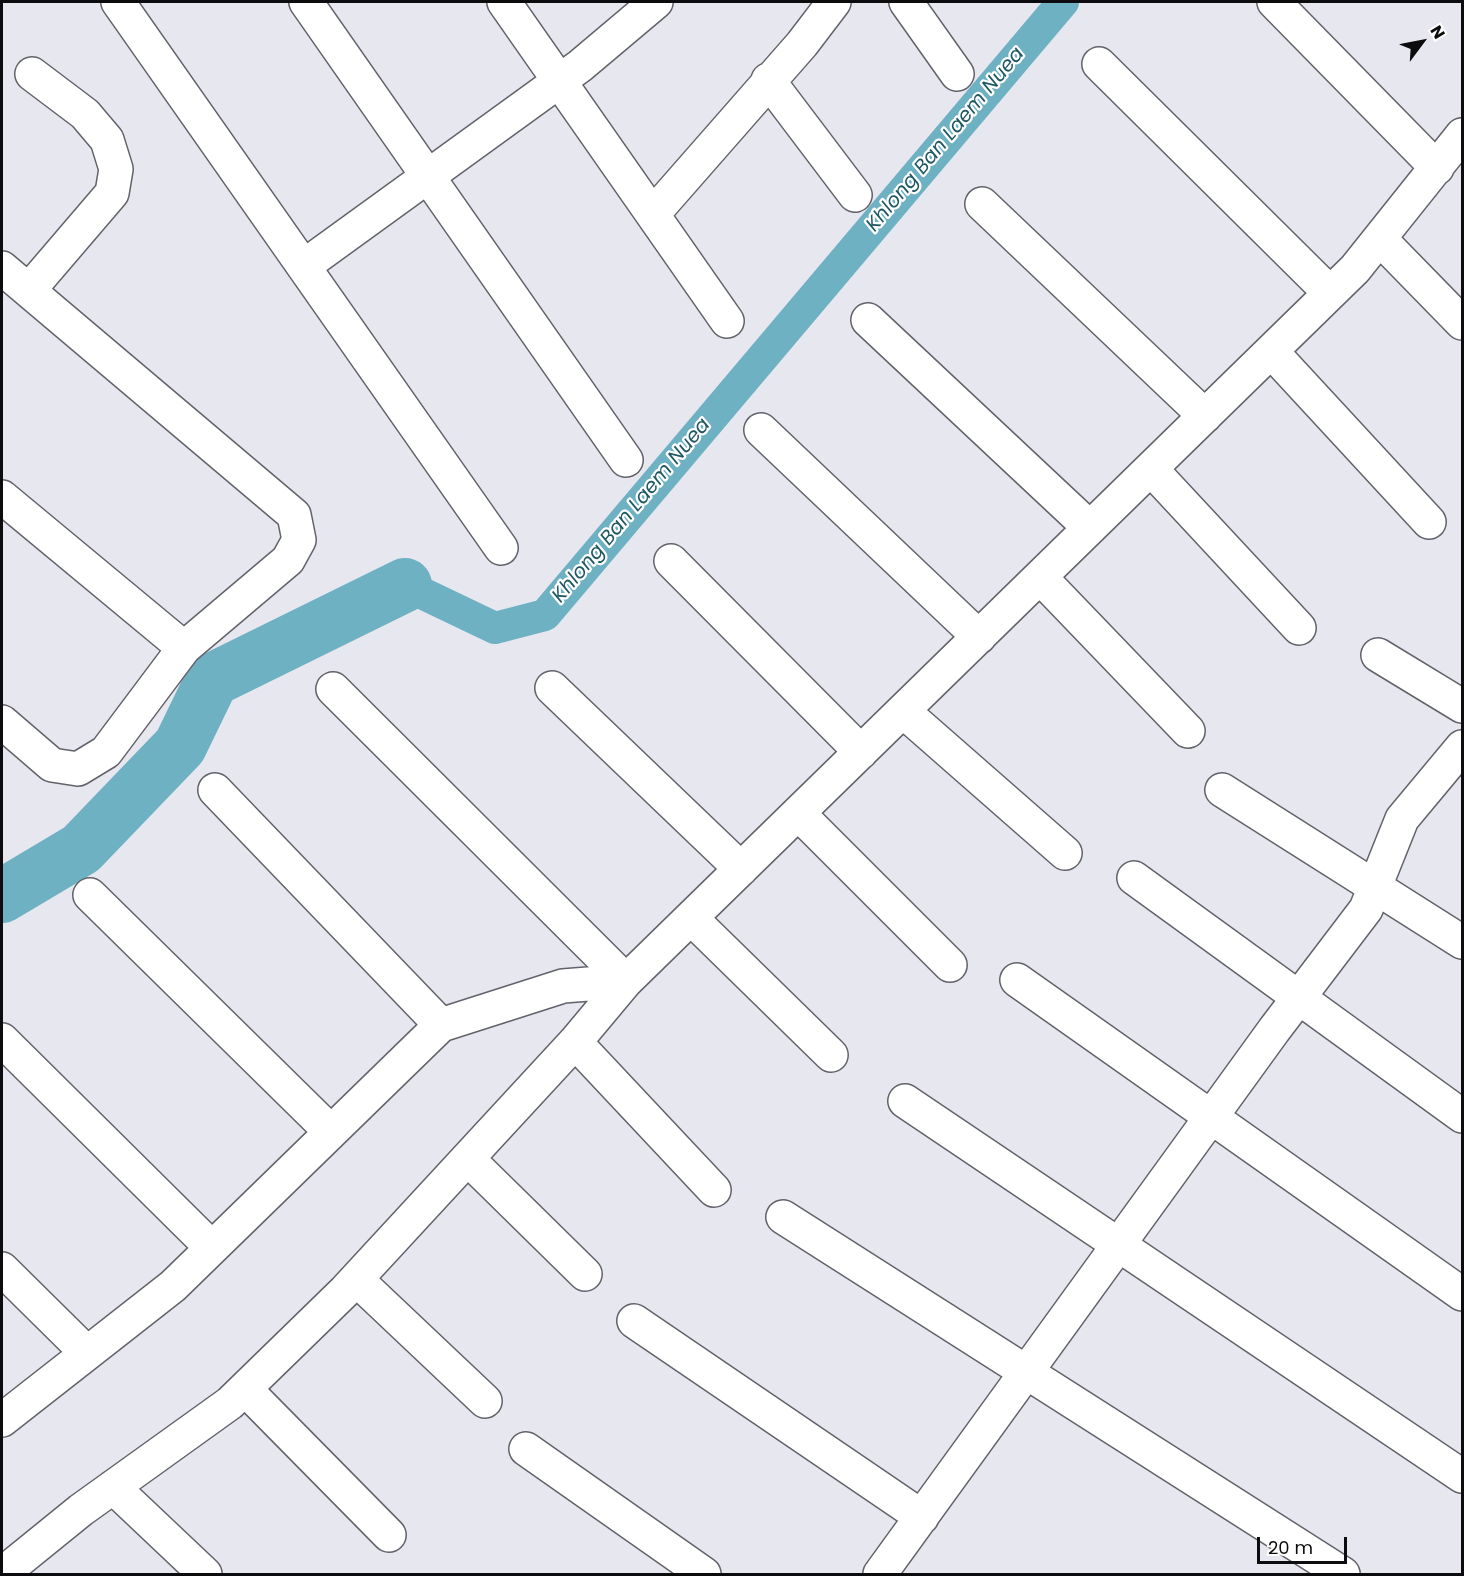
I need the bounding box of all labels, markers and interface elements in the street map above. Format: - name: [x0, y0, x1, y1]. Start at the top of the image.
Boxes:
- north arrow: [1392, 12, 1452, 72]
- text: N: [1425, 21, 1451, 43]
- water label: Khlong Ban Laem Nuea: [862, 43, 1030, 237]
- water label: Khlong Ban Laem Nuea: [548, 414, 716, 608]
- scale bar: [1260, 1525, 1350, 1563]
- text: 20 m: [1268, 1535, 1313, 1560]

